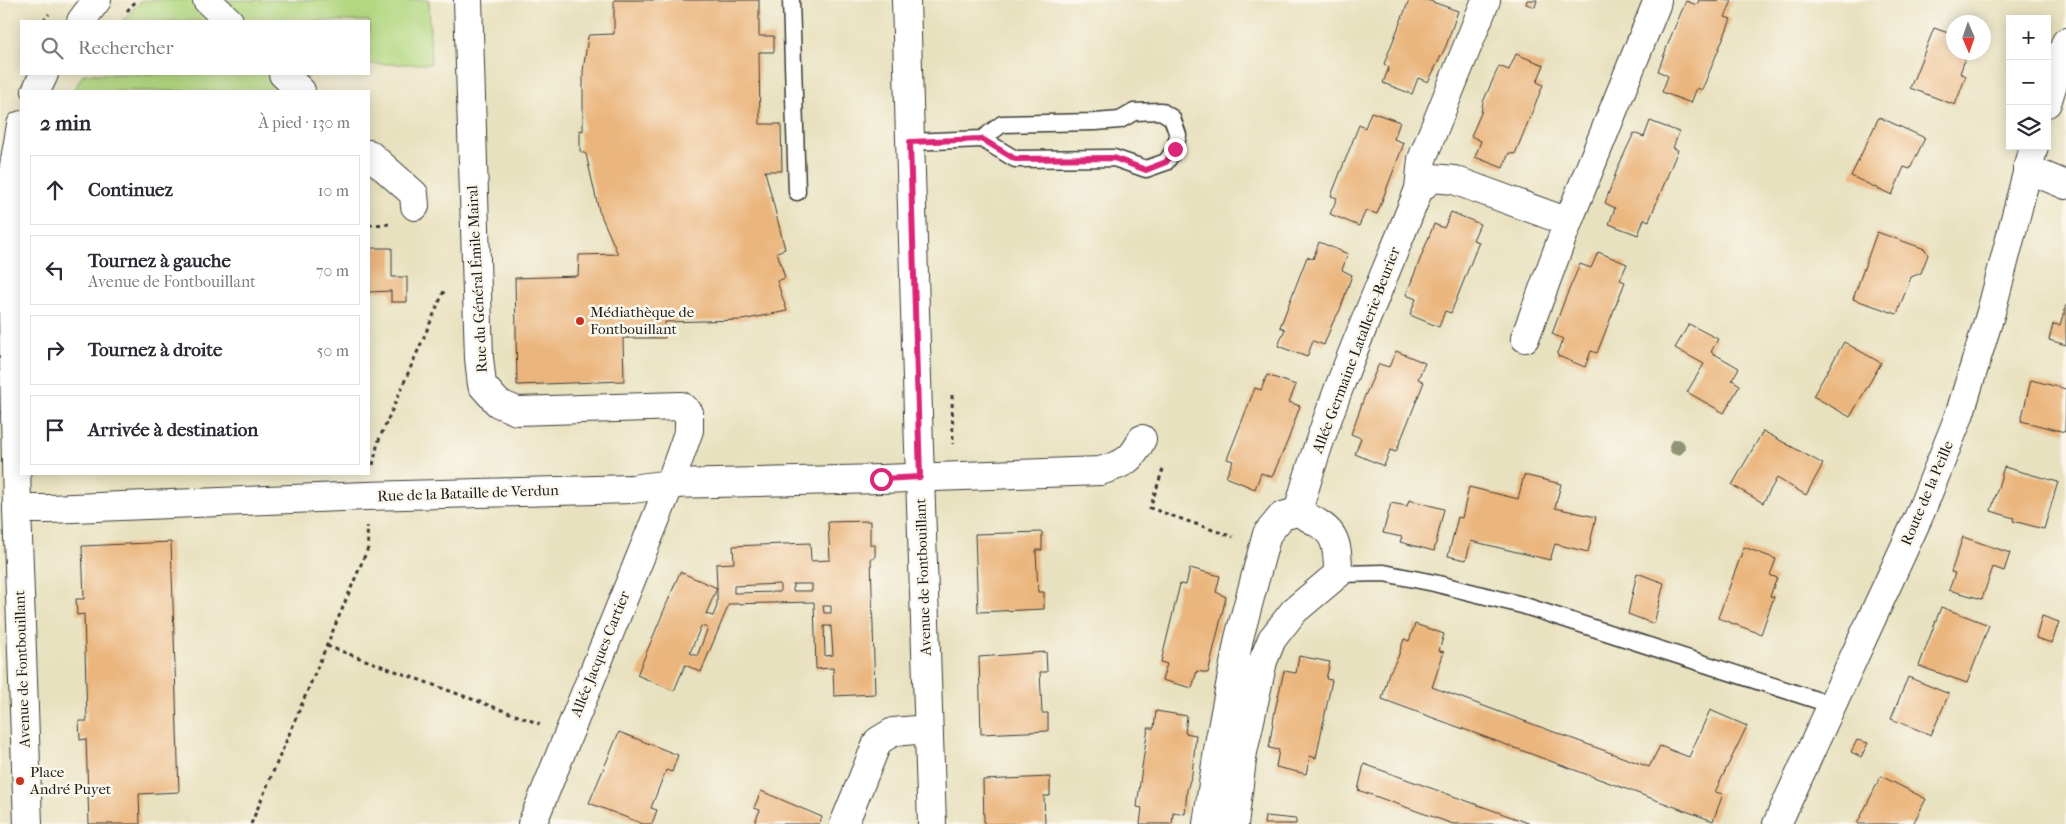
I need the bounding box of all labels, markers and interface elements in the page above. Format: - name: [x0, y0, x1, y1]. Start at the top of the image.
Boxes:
- north arrow: [1946, 15, 1991, 60]
- map controls: [2006, 15, 2051, 150]
- button: +: [2006, 15, 2051, 60]
- search box: [20, 20, 370, 75]
- icon: search: [38, 34, 66, 62]
- text: Rechercher: [78, 37, 174, 59]
- button: −: [2006, 60, 2051, 105]
- button: layers: [2006, 105, 2051, 150]
- text: 2 min: [40, 111, 91, 135]
- text: À pied · 130 m: [258, 113, 350, 132]
- route end: [1164, 138, 1187, 161]
- icon: ahead: [41, 176, 69, 204]
- text: Continuez: [88, 179, 173, 201]
- text: 10 m: [318, 181, 349, 200]
- street label: Rue du Général Émile Mairal: [463, 185, 491, 373]
- street label: Allée Germaine Latallerie-Beurier: [1308, 244, 1404, 457]
- text: Tournez à gauche: [88, 250, 231, 272]
- icon: left: [41, 256, 69, 284]
- text: 70 m: [316, 261, 349, 280]
- text: Avenue de Fontbouillant: [88, 272, 256, 291]
- place label: Médiathèque de Fontbouillant: [590, 303, 695, 338]
- marker: Médiathèque de Fontbouillant: [574, 315, 586, 327]
- icon: right: [41, 336, 69, 364]
- text: Tournez à droite: [88, 339, 222, 361]
- text: 50 m: [317, 341, 349, 360]
- icon: arrive: [41, 416, 69, 444]
- text: Arrivée à destination: [88, 419, 258, 441]
- street label: Route de la Peille: [1897, 437, 1957, 548]
- route start: [870, 468, 893, 491]
- street label: Rue de la Bataille de Verdun: [377, 481, 559, 505]
- street label: Avenue de Fontbouillant: [911, 497, 935, 657]
- street label: Allée Jacques Cartier: [566, 588, 634, 721]
- street label: Avenue de Fontbouillant: [10, 589, 34, 749]
- place label: Place André Puyet: [29, 763, 112, 798]
- marker: Place André Puyet: [14, 775, 26, 787]

